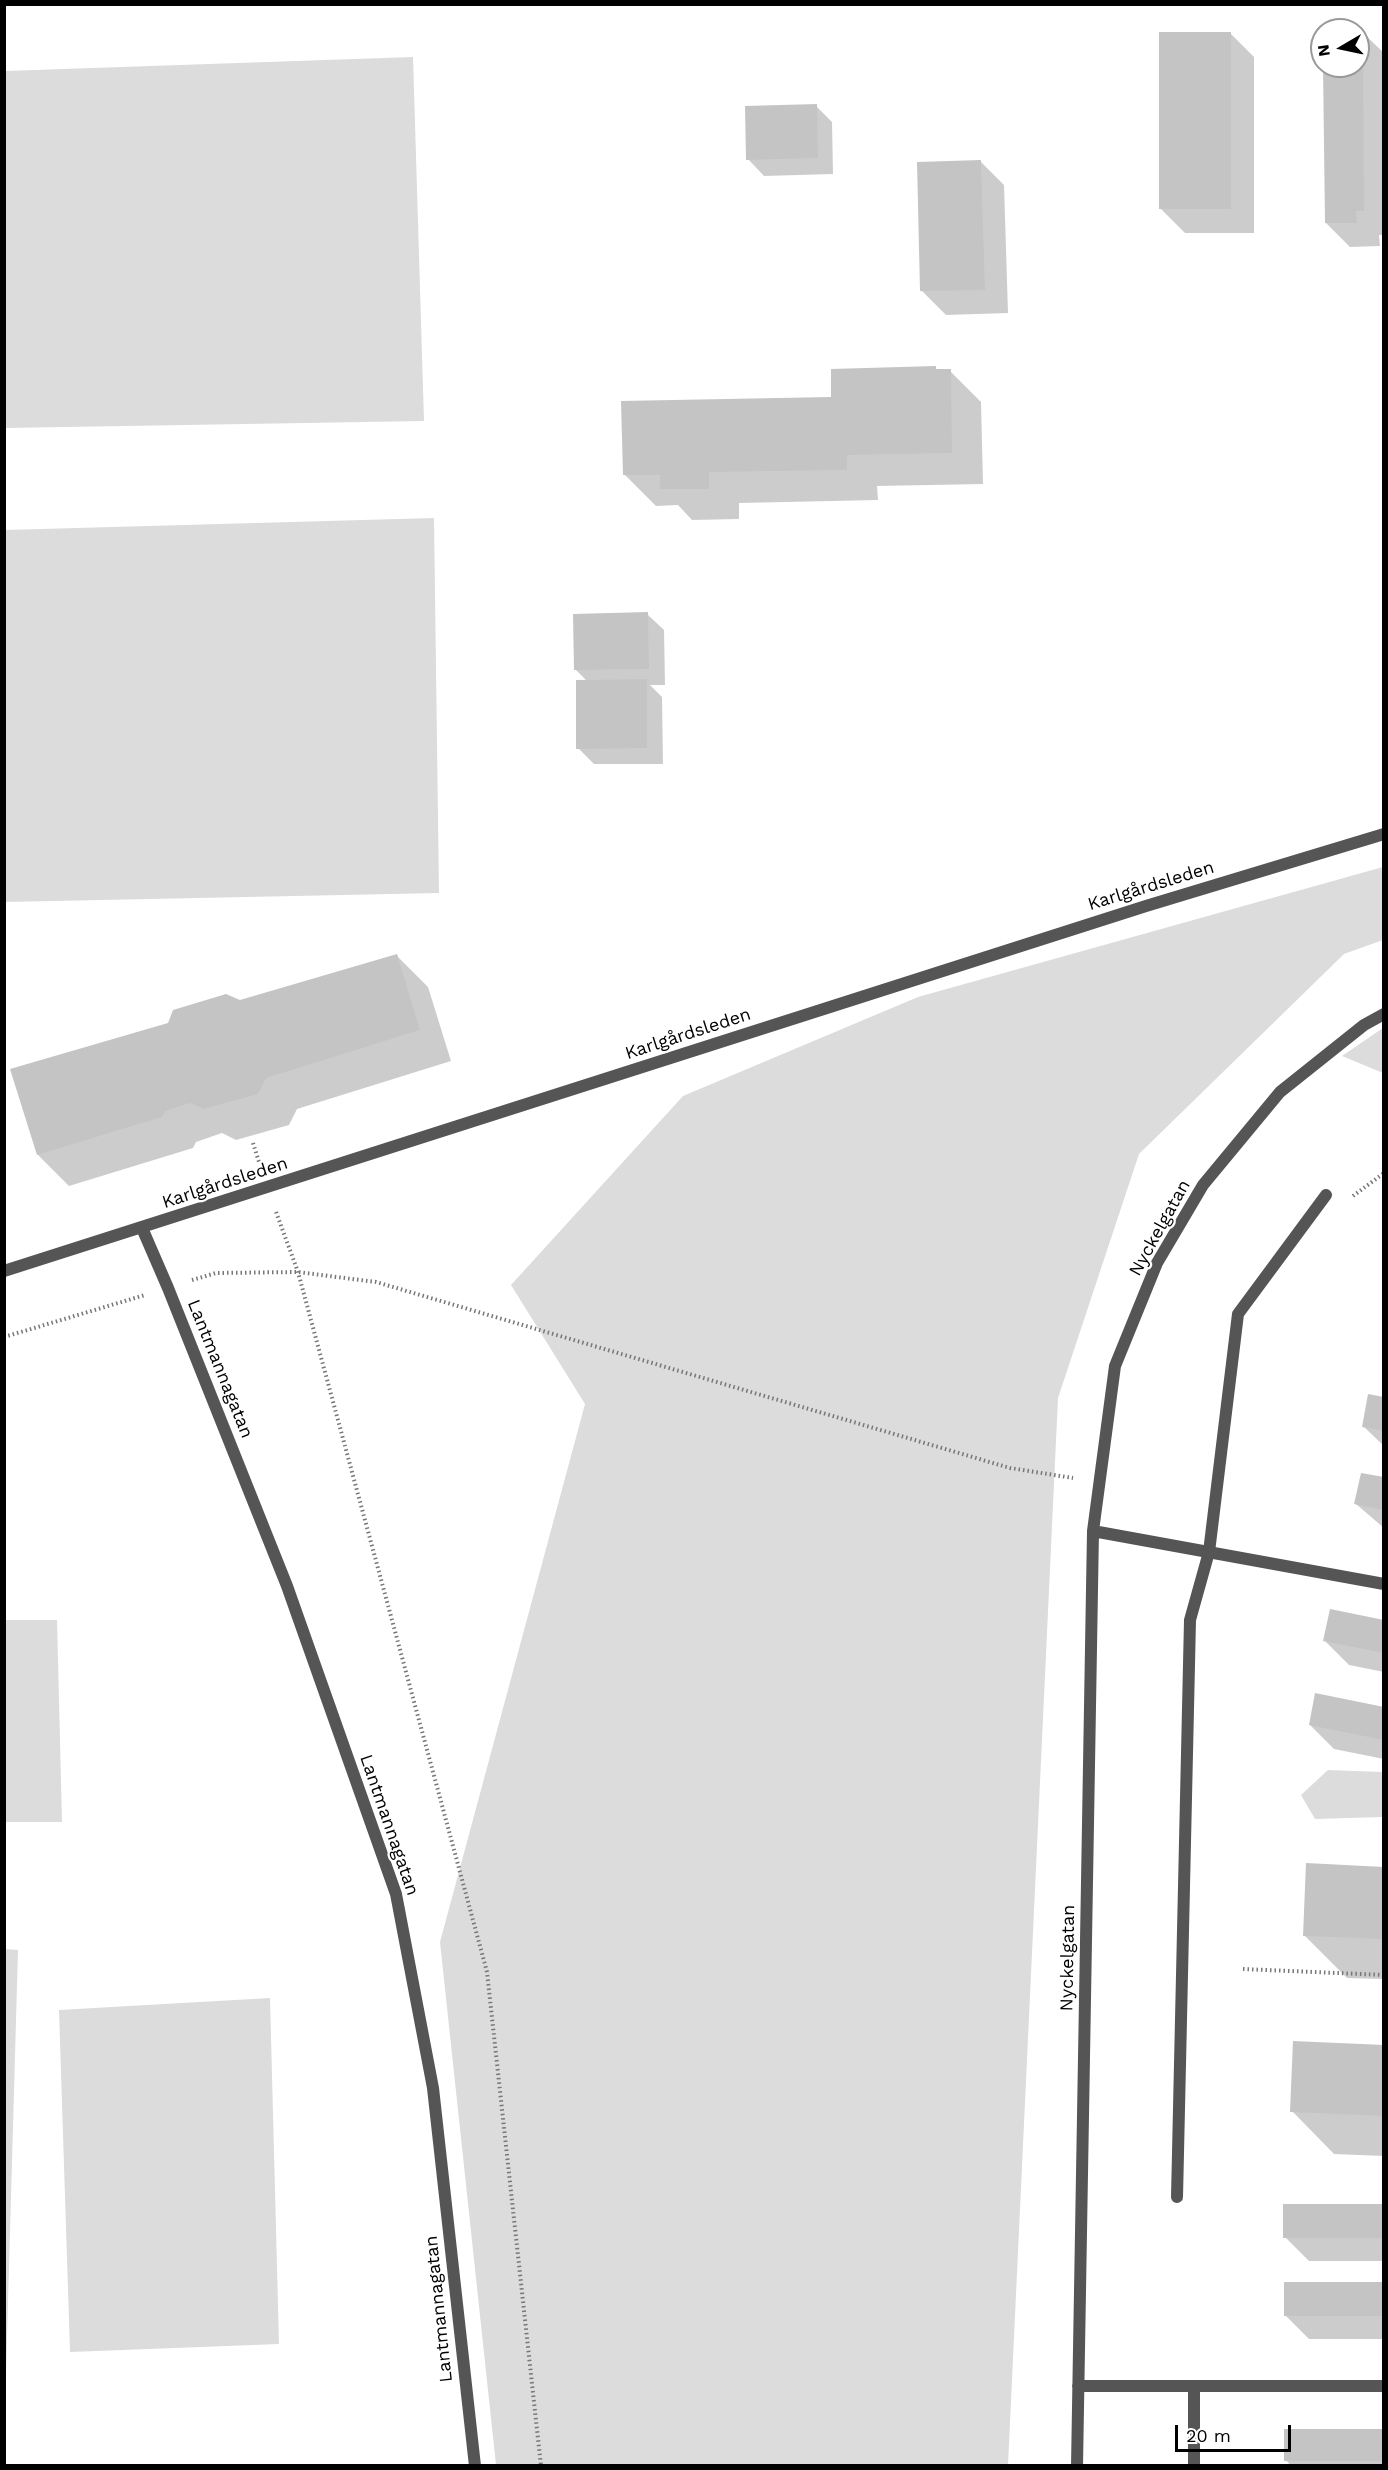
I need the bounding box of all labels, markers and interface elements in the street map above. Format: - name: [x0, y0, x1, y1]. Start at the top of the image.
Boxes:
- north arrow: [1310, 18, 1370, 78]
- text: N: [1313, 43, 1334, 58]
- street label: Karlgårdsleden: [1085, 857, 1217, 915]
- street label: Karlgårdsleden: [622, 1004, 754, 1064]
- street label: Karlgårdsleden: [159, 1153, 291, 1213]
- street label: Nyckelgatan: [1125, 1176, 1195, 1280]
- street label: Lantmannagatan: [182, 1297, 258, 1441]
- street label: Lantmannagatan: [355, 1752, 423, 1898]
- street label: Nyckelgatan: [1056, 1905, 1080, 2011]
- street label: Lantmannagatan: [421, 2234, 457, 2384]
- scale bar: [1178, 2413, 1294, 2451]
- text: 20 m: [1186, 2425, 1231, 2446]

